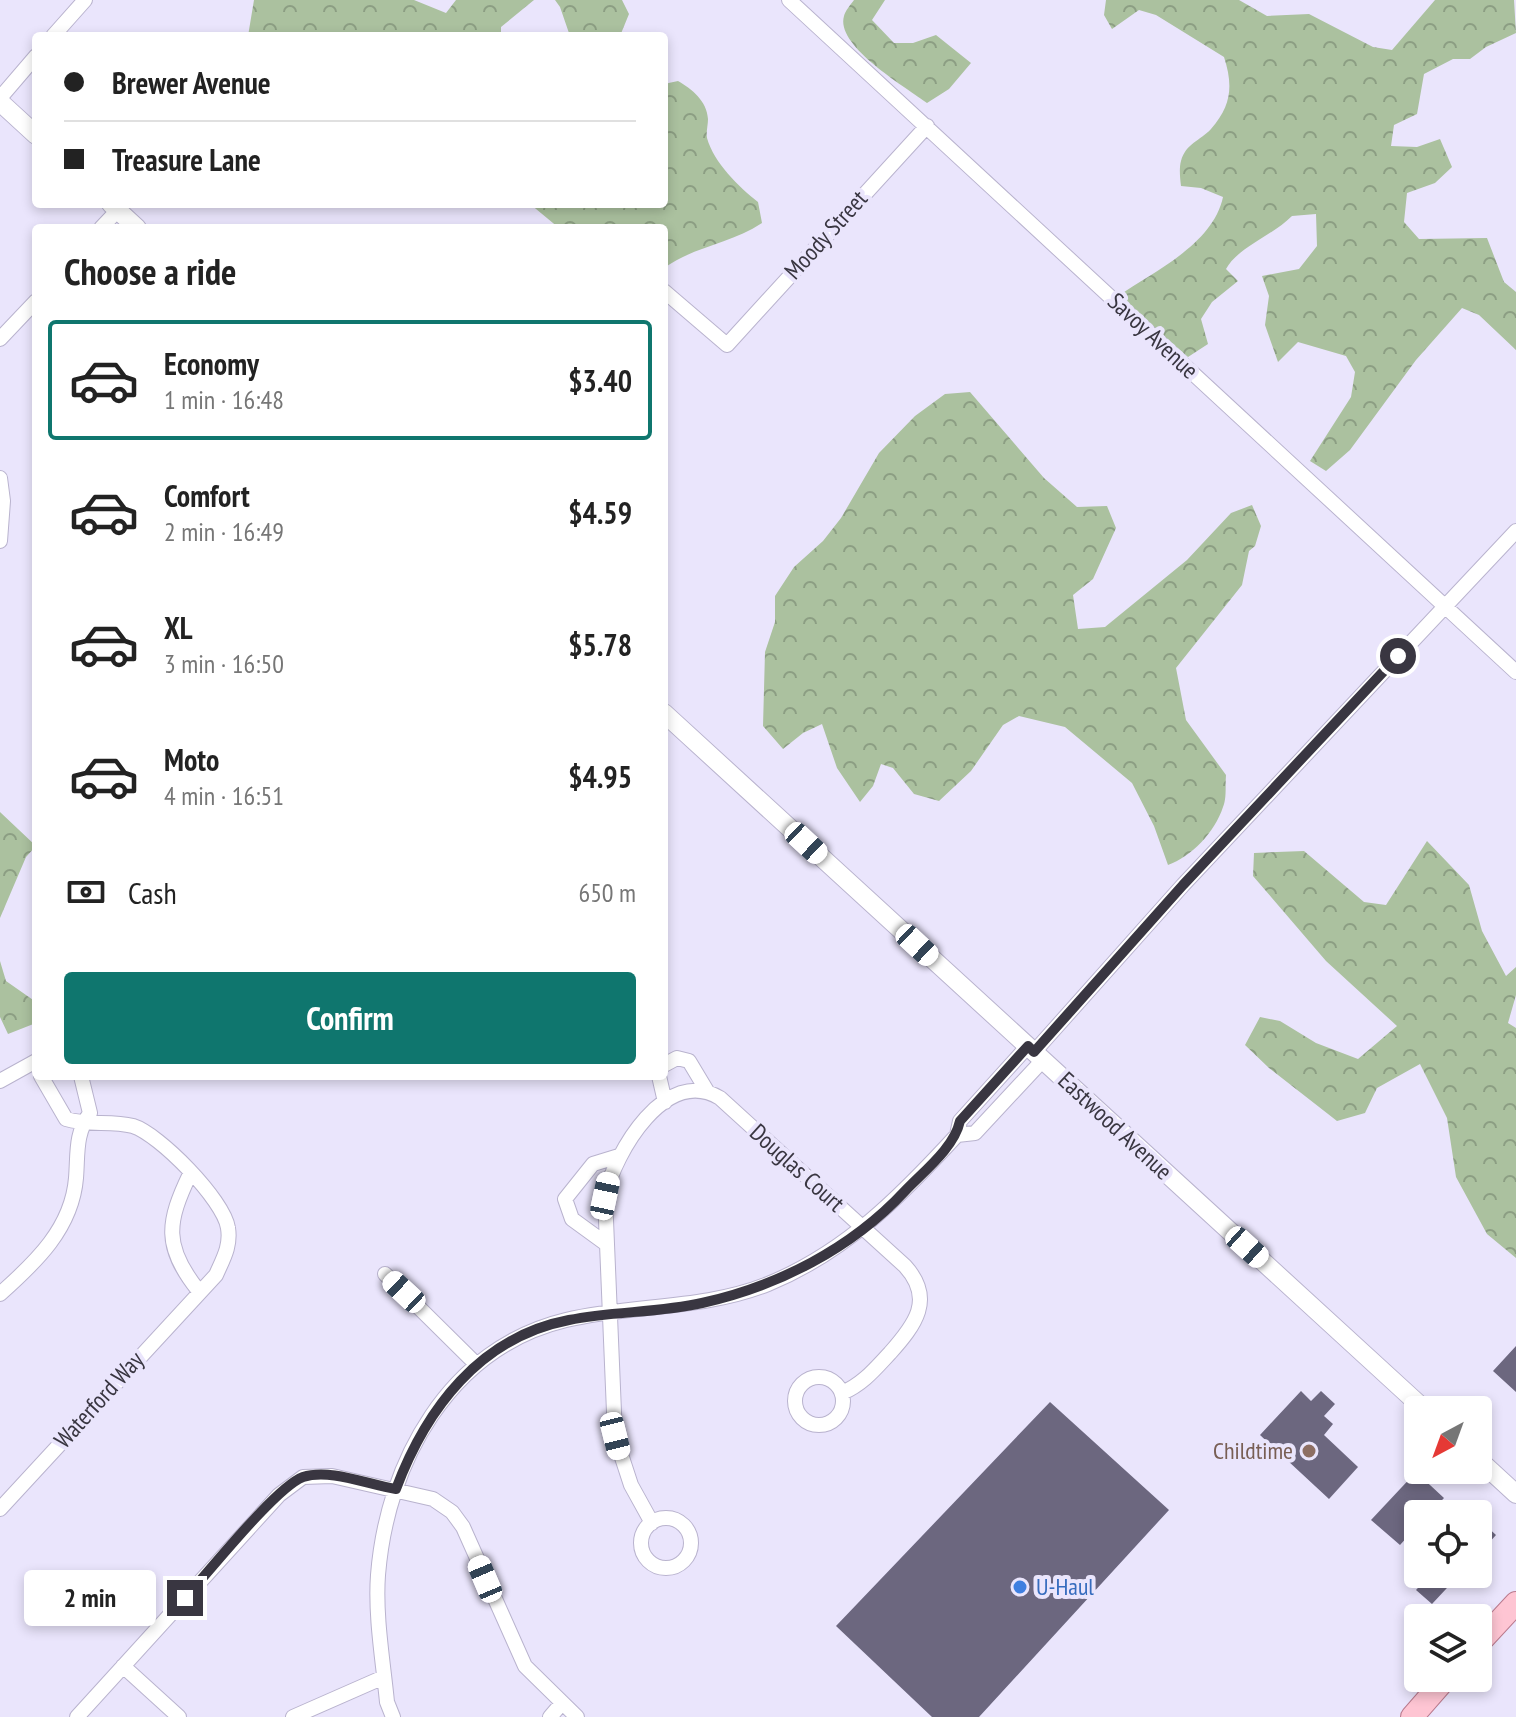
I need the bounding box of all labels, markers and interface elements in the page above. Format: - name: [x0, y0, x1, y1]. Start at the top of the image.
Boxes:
- text: Brewer Avenue: [112, 63, 271, 102]
- text: Treasure Lane: [112, 140, 261, 179]
- street label: Moody Street: [777, 183, 874, 286]
- text: Choose a ride: [64, 248, 236, 295]
- street label: Savoy Avenue: [1102, 286, 1205, 385]
- icon: car: [68, 344, 140, 416]
- text: Economy: [164, 344, 259, 383]
- text: $3.40: [568, 361, 632, 400]
- text: 1 min · 16:48: [164, 383, 284, 416]
- icon: car: [68, 476, 140, 548]
- text: Comfort: [164, 476, 250, 515]
- text: $4.59: [568, 493, 632, 532]
- text: 2 min · 16:49: [164, 515, 284, 548]
- icon: car: [68, 608, 140, 680]
- text: XL: [164, 608, 193, 647]
- text: $5.78: [568, 625, 632, 664]
- route start: [1380, 638, 1416, 674]
- text: 3 min · 16:50: [164, 647, 284, 680]
- icon: car: [68, 740, 140, 812]
- text: Moto: [164, 740, 219, 779]
- text: $4.95: [568, 757, 632, 796]
- text: 4 min · 16:51: [164, 779, 284, 812]
- car: [780, 818, 832, 868]
- icon: cash: [64, 870, 108, 914]
- text: Cash: [128, 873, 177, 912]
- text: 650 m: [578, 876, 636, 909]
- car: [891, 920, 943, 970]
- button: Confirm: [64, 972, 636, 1064]
- street label: Eastwood Avenue: [1052, 1065, 1179, 1186]
- street label: Douglas Court: [743, 1117, 851, 1219]
- car: [588, 1170, 622, 1222]
- car: [1221, 1222, 1273, 1272]
- car: [378, 1267, 430, 1317]
- street label: Waterford Way: [47, 1345, 150, 1455]
- north arrow: [1404, 1396, 1492, 1484]
- map controls: [1404, 1396, 1492, 1692]
- car: [598, 1410, 632, 1462]
- place label: Childtime: [1213, 1435, 1293, 1466]
- marker: Childtime: [1300, 1442, 1318, 1460]
- button: locate: [1404, 1500, 1492, 1588]
- car: [465, 1552, 505, 1606]
- callout: 2 min: [25, 1570, 157, 1626]
- place label: U-Haul: [1036, 1571, 1094, 1602]
- marker: U-Haul: [1011, 1578, 1029, 1596]
- route end: [167, 1580, 203, 1616]
- text: 2 min: [64, 1581, 116, 1614]
- button: layers: [1404, 1604, 1492, 1692]

